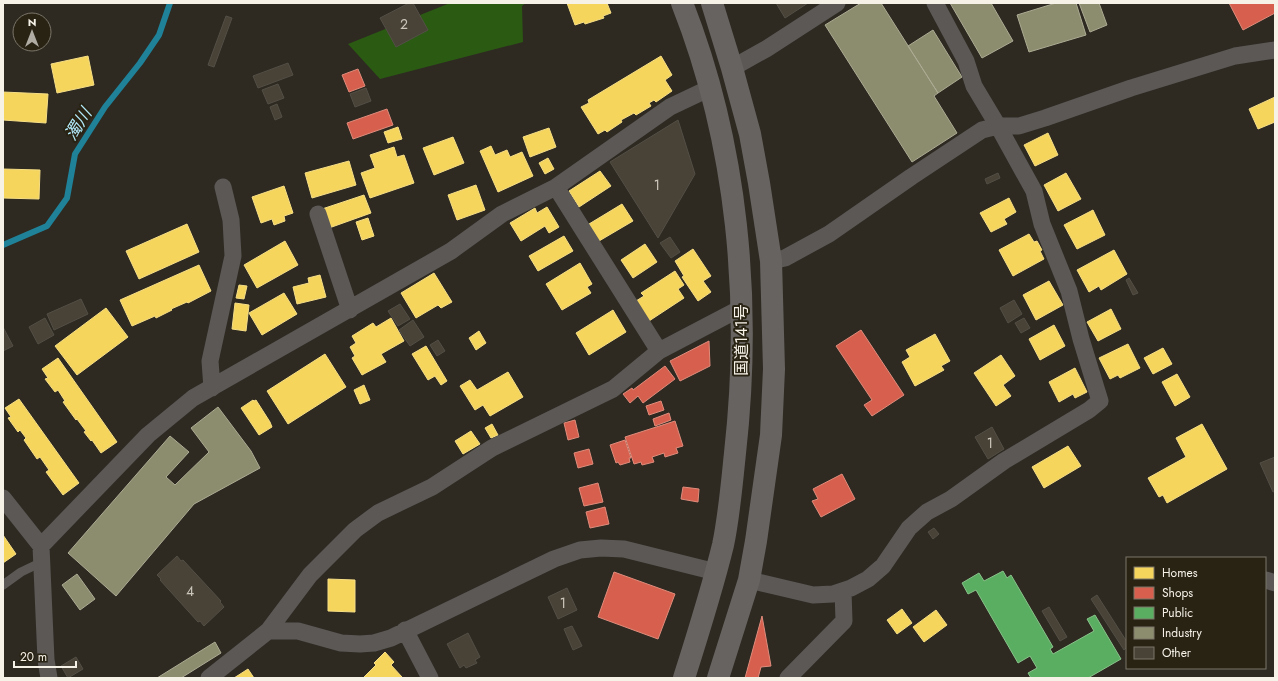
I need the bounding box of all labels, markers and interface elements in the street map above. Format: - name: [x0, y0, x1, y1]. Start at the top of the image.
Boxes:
- north arrow: [12, 12, 52, 52]
- text: N: [28, 14, 36, 30]
- house number: 2: [400, 14, 408, 34]
- water label: 濁川: [59, 102, 98, 145]
- house number: 1: [654, 175, 660, 195]
- street label: 国道141号: [730, 304, 753, 376]
- house number: 1: [987, 433, 993, 453]
- legend: [1126, 557, 1266, 669]
- text: Homes: [1162, 564, 1198, 582]
- house number: 4: [186, 581, 194, 601]
- text: Shops: [1162, 584, 1193, 602]
- house number: 1: [560, 593, 566, 613]
- text: Public: [1162, 604, 1193, 622]
- text: Industry: [1162, 624, 1203, 642]
- scale bar: [14, 643, 76, 669]
- text: Other: [1162, 644, 1192, 662]
- text: 20 m: [20, 648, 47, 666]

